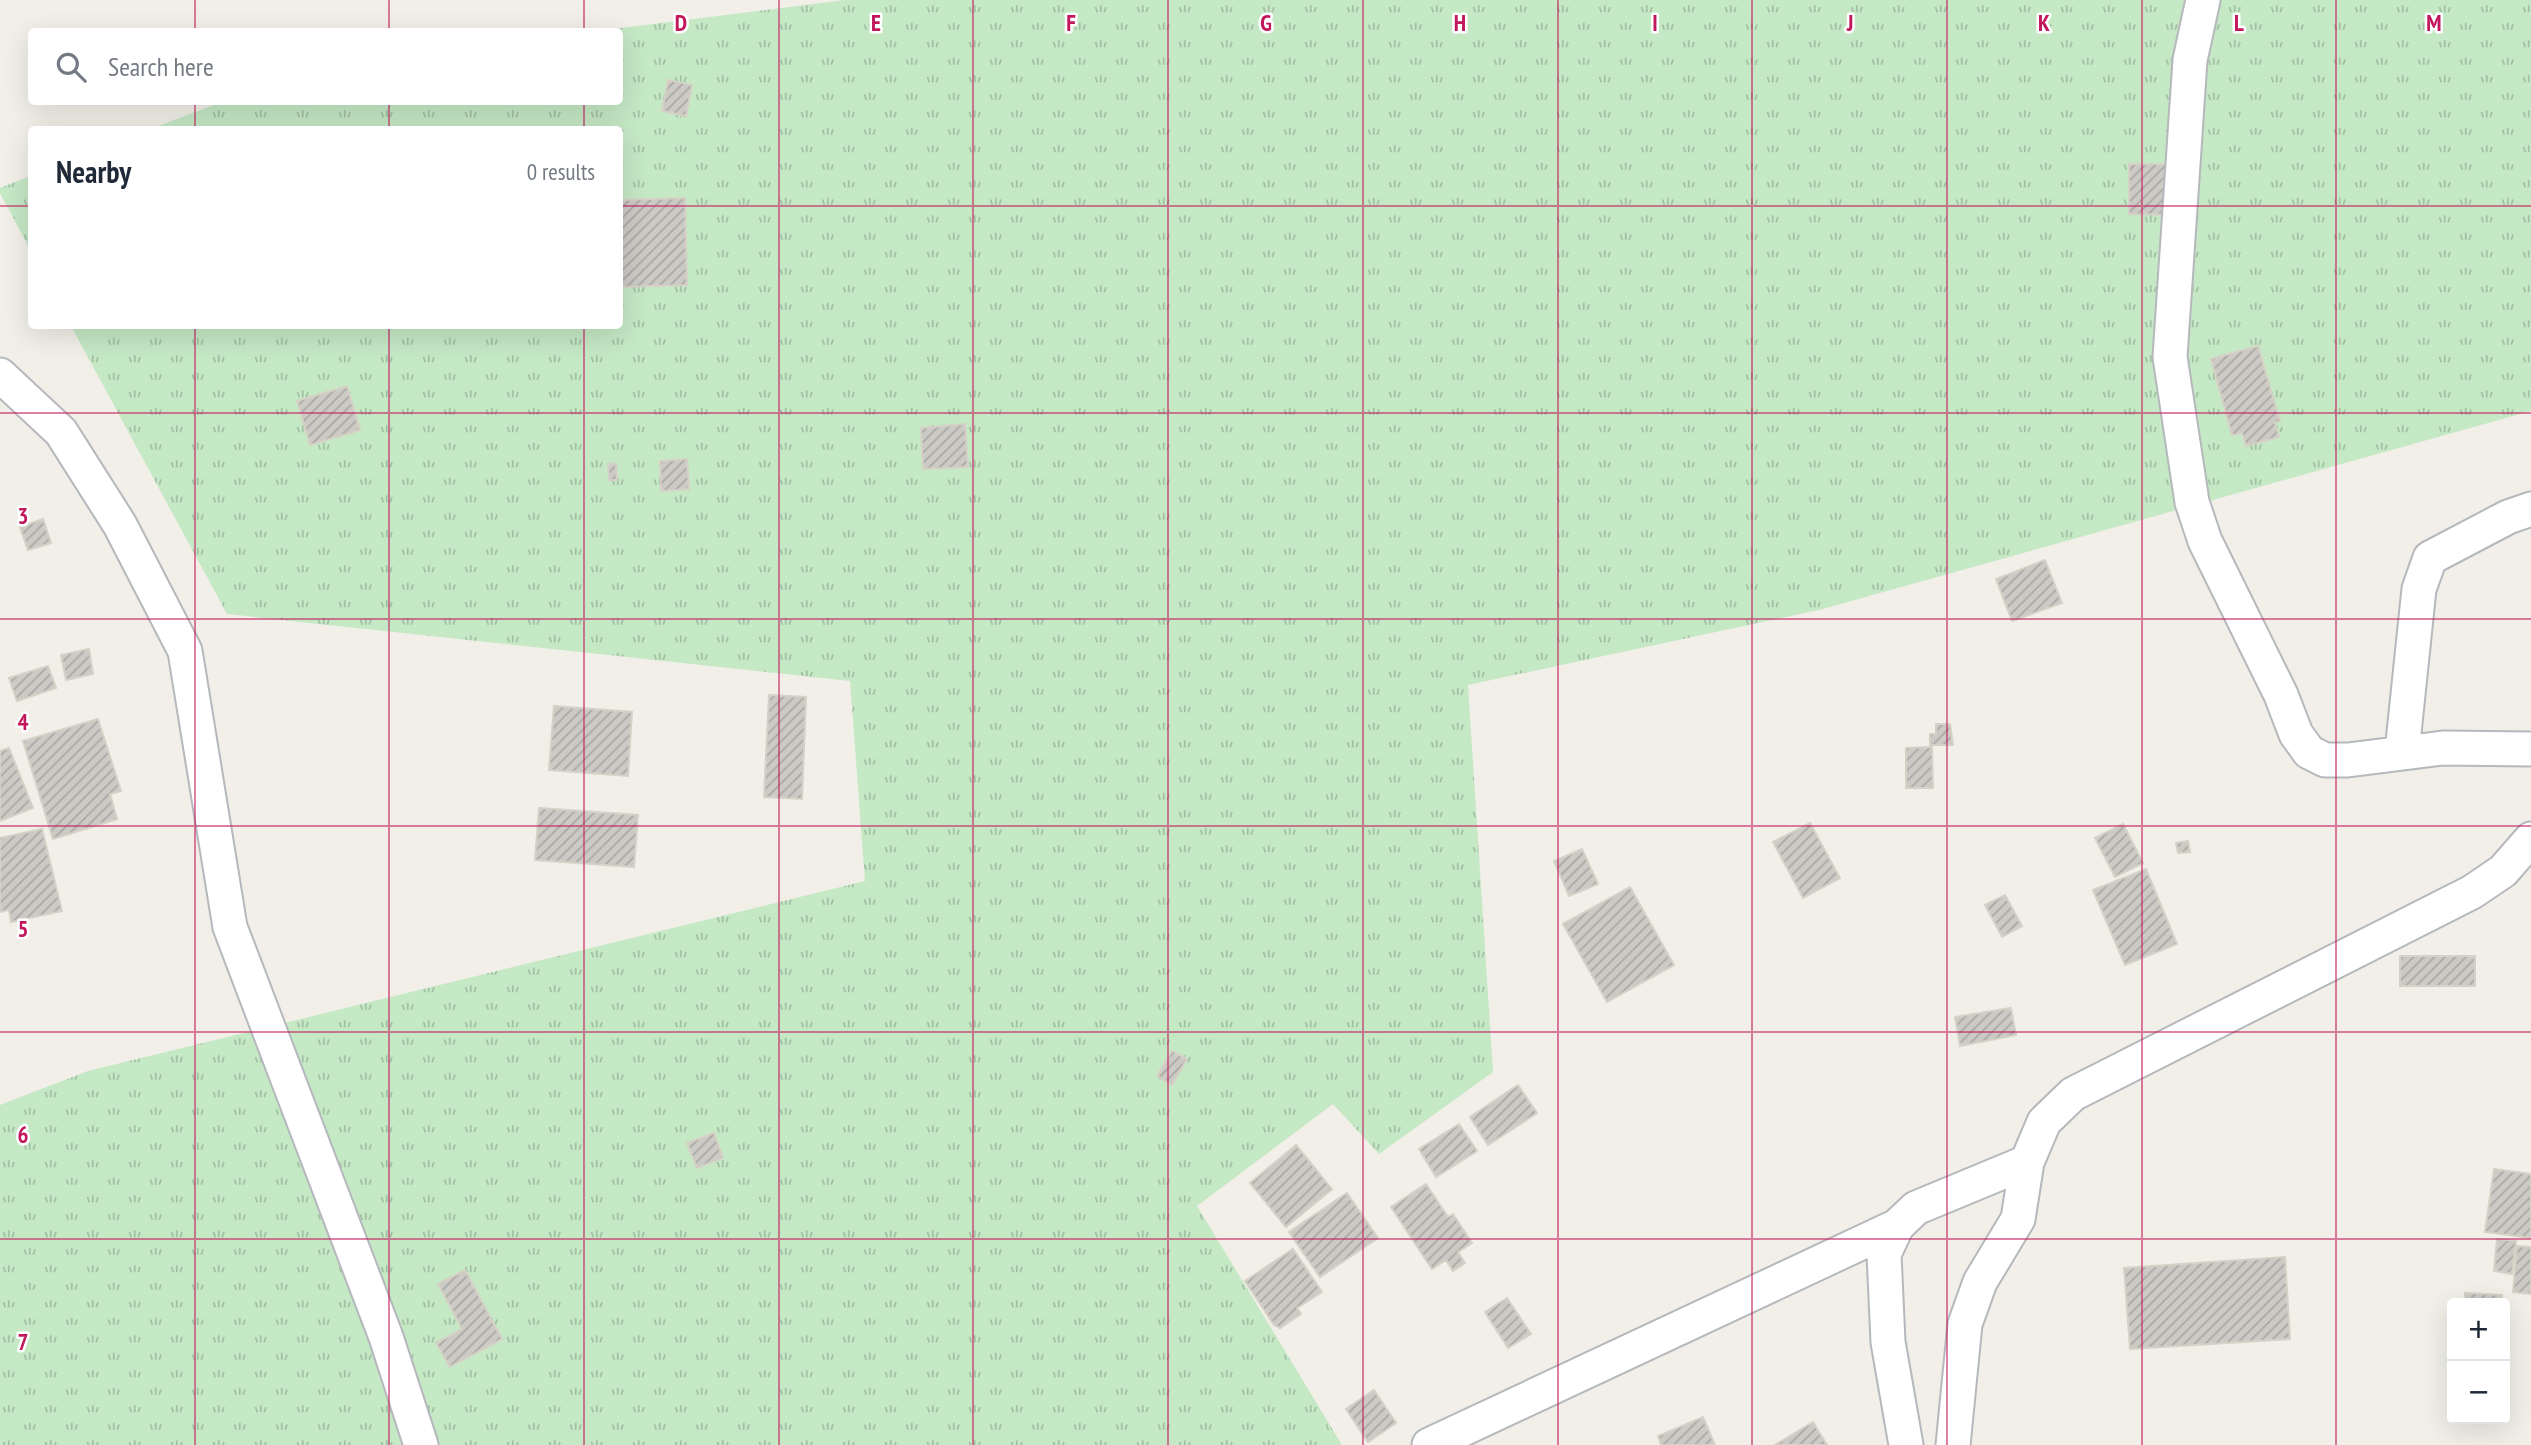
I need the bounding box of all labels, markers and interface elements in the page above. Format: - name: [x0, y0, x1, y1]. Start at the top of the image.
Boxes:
- text: D: [675, 8, 687, 37]
- text: E: [871, 8, 881, 37]
- text: F: [1066, 8, 1076, 37]
- text: G: [1260, 8, 1272, 37]
- text: H: [1454, 8, 1466, 37]
- text: I: [1652, 8, 1658, 37]
- text: J: [1846, 8, 1853, 37]
- text: K: [2038, 8, 2050, 37]
- text: L: [2234, 8, 2244, 37]
- text: M: [2426, 8, 2442, 37]
- search box: [28, 28, 623, 105]
- icon: search: [52, 48, 90, 86]
- text: Search here: [108, 50, 214, 83]
- text: Nearby: [56, 152, 131, 191]
- text: 0 results: [527, 157, 595, 186]
- text: 3: [18, 501, 29, 530]
- text: 4: [18, 707, 29, 736]
- text: 5: [18, 914, 29, 943]
- text: 6: [18, 1120, 29, 1149]
- map controls: [2447, 1298, 2510, 1424]
- button: +: [2447, 1298, 2510, 1361]
- text: 7: [18, 1327, 29, 1356]
- button: −: [2447, 1361, 2510, 1424]

